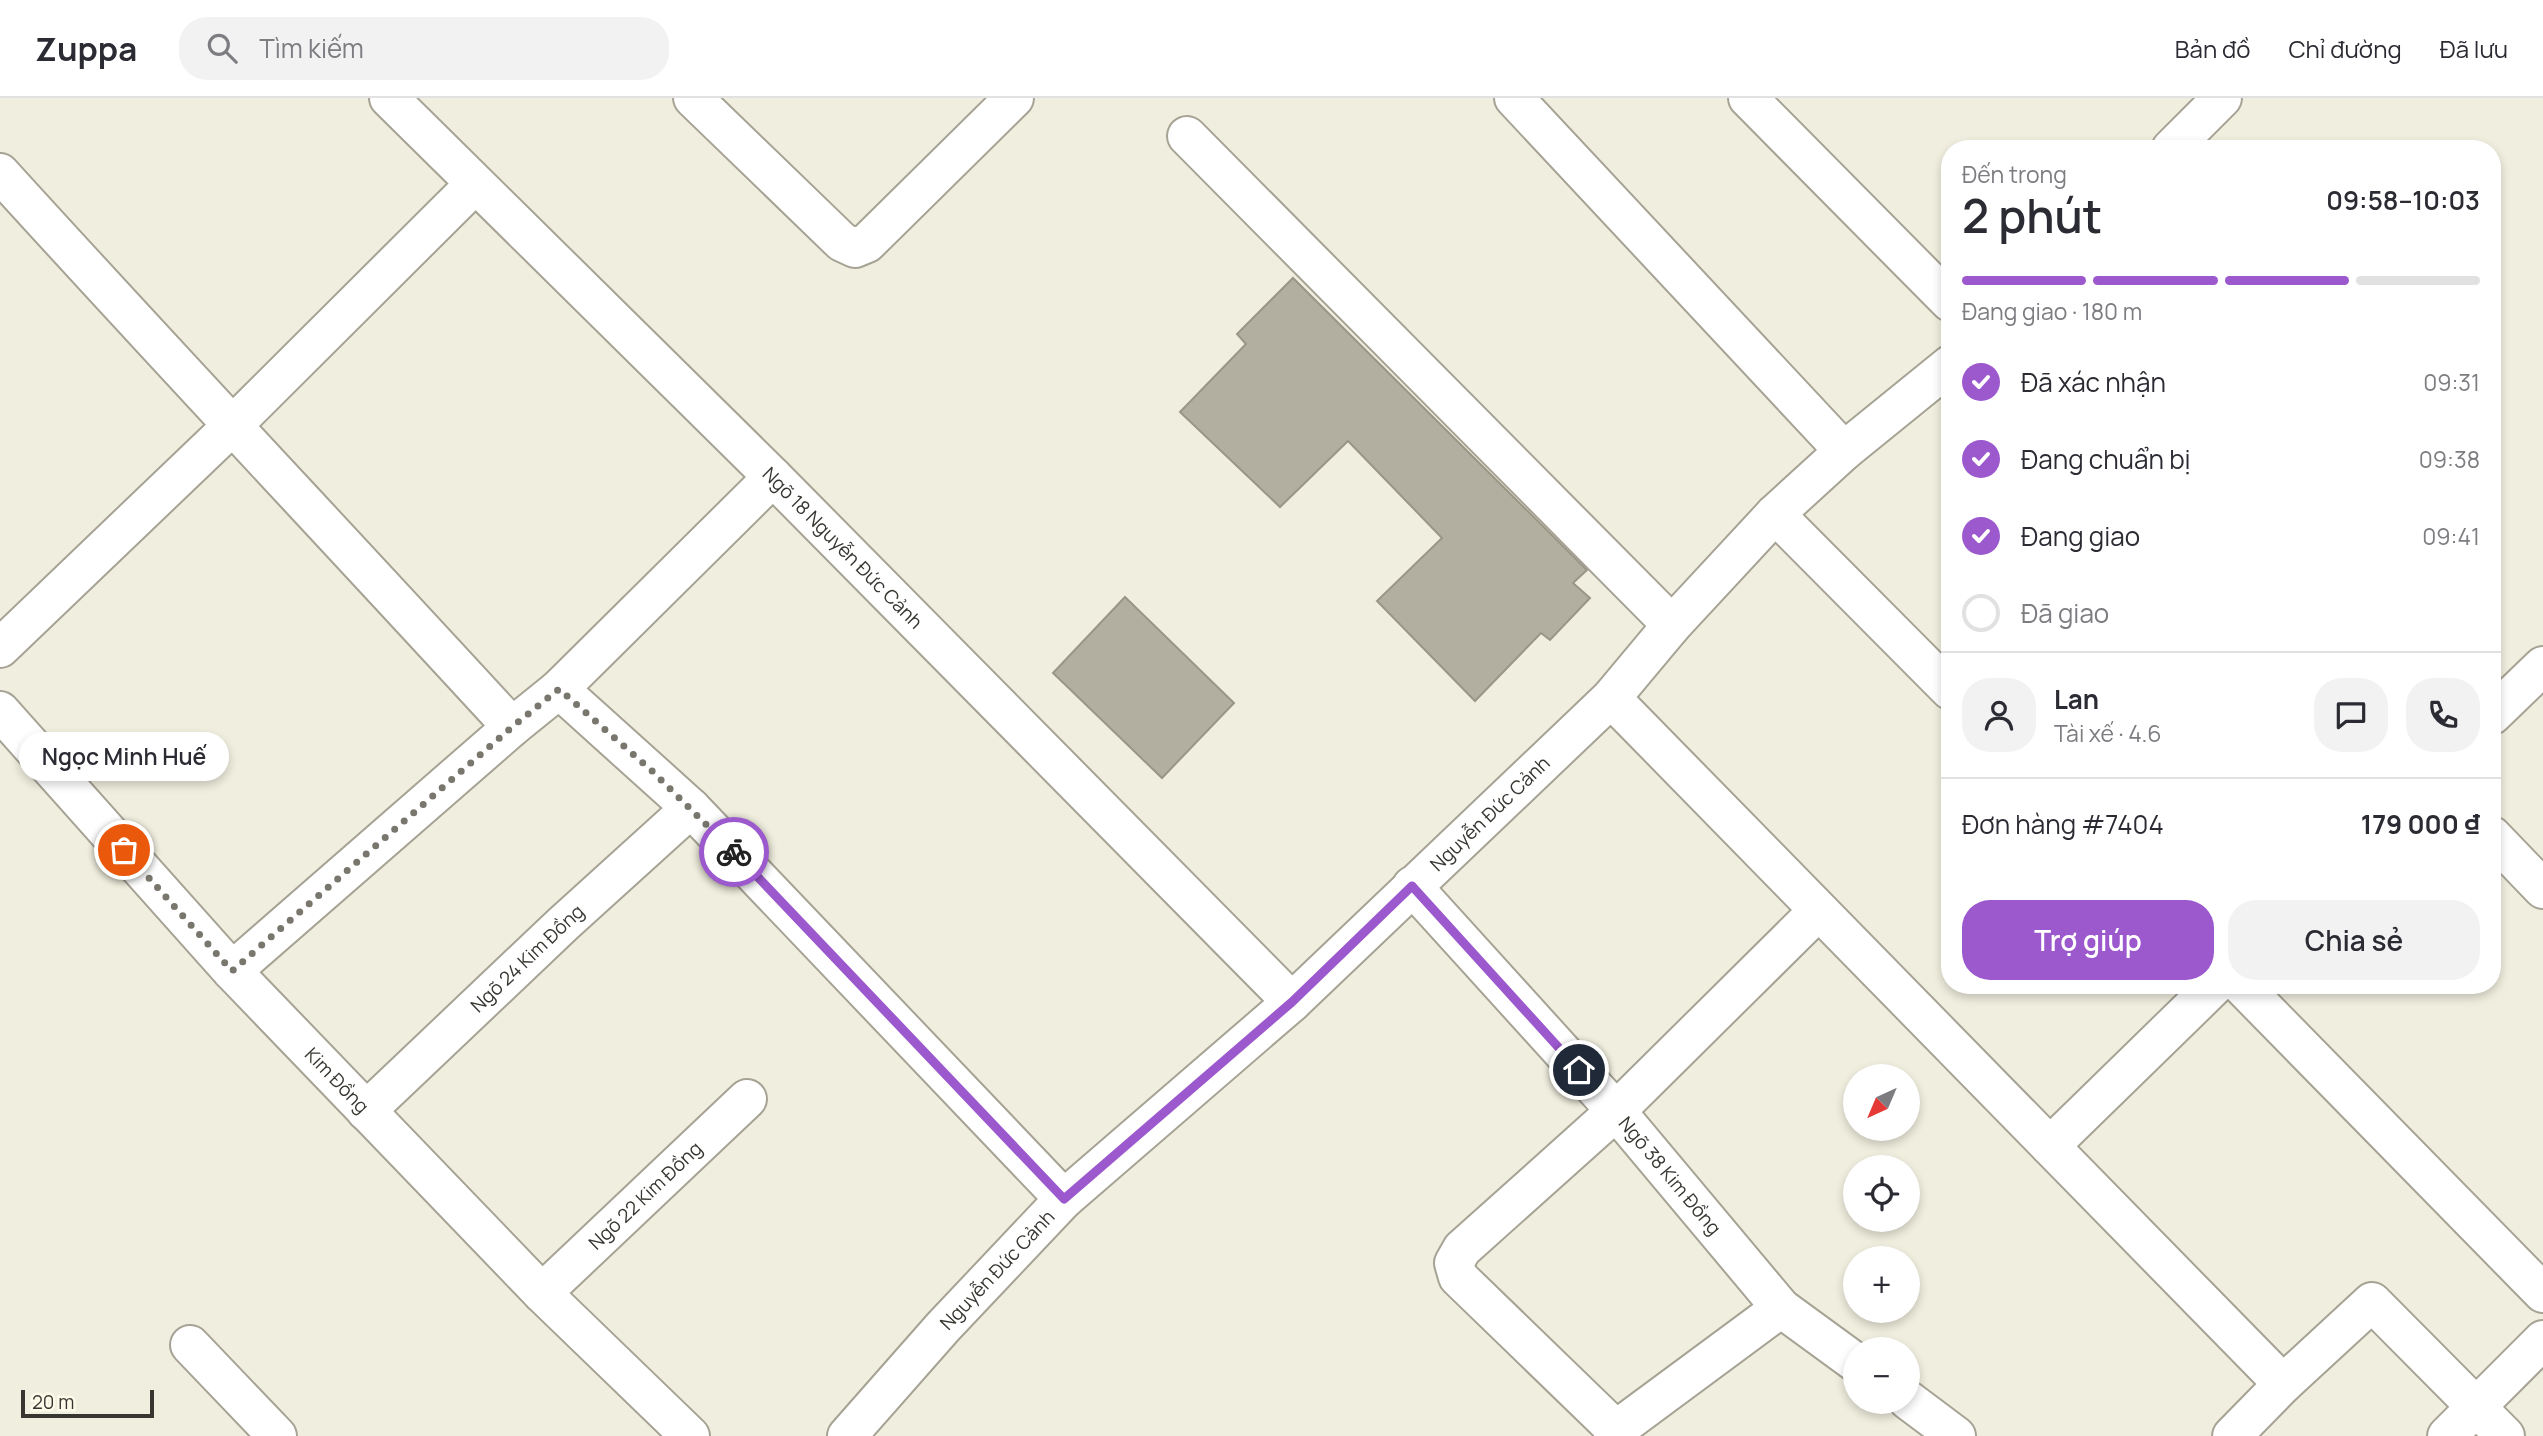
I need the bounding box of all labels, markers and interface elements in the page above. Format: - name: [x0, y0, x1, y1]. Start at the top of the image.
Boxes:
- search box: [179, 17, 669, 80]
- text: Zuppa: [35, 26, 137, 71]
- icon: search: [203, 29, 241, 67]
- text: Tìm kiếm: [259, 30, 364, 66]
- text: Bản đồ: [2175, 32, 2250, 65]
- text: Chỉ đường: [2288, 32, 2402, 65]
- text: Đã lưu: [2440, 32, 2508, 65]
- text: Đến trong: [1962, 158, 2067, 190]
- text: 09:58–10:03: [2326, 182, 2480, 218]
- text: 2 phút: [1962, 184, 2102, 247]
- text: Đang giao · 180 m: [1962, 295, 2142, 327]
- icon: check: [1962, 363, 2000, 401]
- text: Đã xác nhận: [2021, 364, 2166, 400]
- text: 09:31: [2423, 366, 2480, 398]
- icon: check: [1962, 440, 2000, 478]
- text: Đang chuẩn bị: [2021, 441, 2191, 477]
- text: 09:38: [2419, 443, 2480, 475]
- street label: Ngõ 18 Nguyễn Đức Cảnh: [757, 461, 929, 634]
- icon: check: [1962, 517, 2000, 555]
- text: Đang giao: [2021, 518, 2140, 554]
- text: 09:41: [2422, 520, 2480, 552]
- text: Đã giao: [2021, 595, 2109, 631]
- button: person: [1962, 678, 2036, 752]
- button: chat: [2314, 678, 2388, 752]
- button: phone: [2406, 678, 2480, 752]
- text: Lan: [2054, 681, 2099, 717]
- text: Tài xế · 4.6: [2054, 717, 2162, 749]
- callout: Ngọc Minh Huế: [19, 731, 229, 780]
- text: Ngọc Minh Huế: [42, 740, 206, 772]
- street label: Nguyễn Đức Cảnh: [1424, 750, 1555, 877]
- text: Đơn hàng #7404: [1962, 806, 2164, 842]
- text: 179 000 ₫: [2361, 806, 2480, 842]
- courier: [699, 817, 769, 887]
- pin: [94, 820, 154, 880]
- icon: bag: [105, 831, 143, 869]
- icon: bike: [715, 833, 753, 871]
- street label: Ngõ 24 Kim Đồng: [465, 898, 589, 1018]
- button: Trợ giúp: [1962, 900, 2214, 980]
- button: Chia sẻ: [2228, 900, 2480, 980]
- pin: [1549, 1040, 1609, 1100]
- street label: Kim Đồng: [299, 1042, 375, 1119]
- icon: home: [1560, 1051, 1598, 1089]
- north arrow: [1843, 1064, 1920, 1141]
- map controls: [1843, 1064, 1920, 1414]
- street label: Ngõ 38 Kim Đồng: [1613, 1111, 1727, 1240]
- street label: Ngõ 22 Kim Đồng: [583, 1135, 707, 1255]
- button: locate: [1843, 1155, 1920, 1232]
- street label: Nguyễn Đức Cảnh: [934, 1204, 1060, 1335]
- button: +: [1843, 1246, 1920, 1323]
- button: −: [1843, 1337, 1920, 1414]
- scale bar: [21, 1387, 154, 1419]
- text: 20 m: [32, 1389, 74, 1415]

